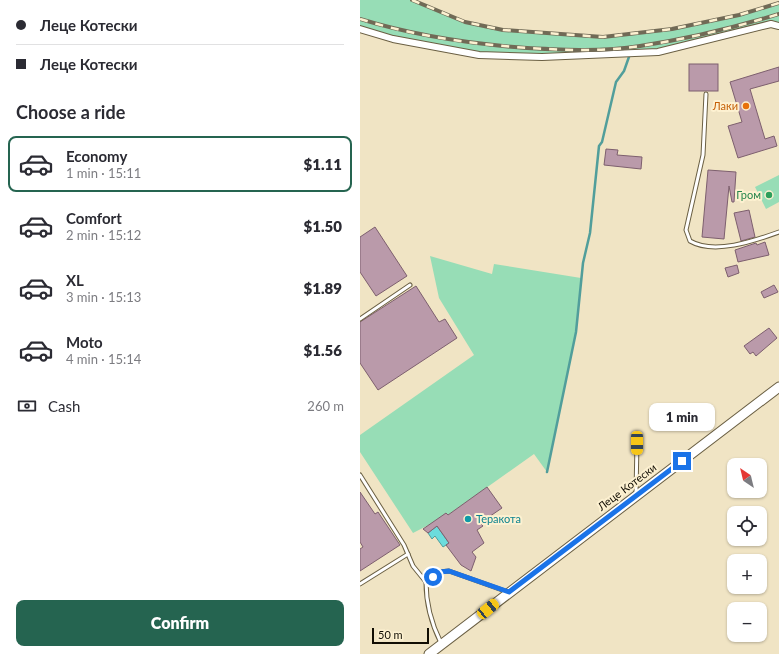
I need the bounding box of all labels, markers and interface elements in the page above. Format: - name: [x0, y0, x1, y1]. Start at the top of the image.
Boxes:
- text: Леце Котески: [40, 16, 138, 34]
- text: Леце Котески: [40, 55, 138, 73]
- place label: Лаки: [712, 99, 738, 112]
- text: Choose a ride: [16, 101, 125, 123]
- marker: Лаки: [741, 101, 751, 111]
- icon: car: [18, 146, 54, 182]
- text: Economy: [66, 147, 127, 165]
- text: $1.11: [304, 155, 342, 173]
- text: 1 min · 15:11: [66, 165, 141, 181]
- place label: Гром: [736, 188, 761, 201]
- marker: Гром: [764, 190, 774, 200]
- icon: car: [18, 208, 54, 244]
- text: Comfort: [66, 209, 122, 227]
- text: $1.50: [304, 217, 342, 235]
- text: 2 min · 15:12: [66, 227, 141, 243]
- icon: car: [18, 270, 54, 306]
- text: XL: [66, 271, 84, 289]
- text: $1.89: [304, 279, 342, 297]
- text: 3 min · 15:13: [66, 289, 141, 305]
- icon: car: [18, 332, 54, 368]
- text: Moto: [66, 333, 103, 351]
- text: $1.56: [304, 341, 342, 359]
- text: 4 min · 15:14: [66, 351, 141, 367]
- icon: cash: [16, 395, 38, 417]
- text: Cash: [48, 397, 80, 415]
- text: 260 m: [307, 398, 344, 414]
- callout: 1 min: [649, 403, 715, 431]
- text: 1 min: [666, 409, 698, 425]
- car: [631, 431, 643, 455]
- route end: [673, 452, 691, 470]
- north arrow: [727, 458, 767, 498]
- map controls: [727, 458, 767, 642]
- street label: Леце Котески: [594, 460, 659, 514]
- button: locate: [727, 506, 767, 546]
- place label: Теракота: [476, 512, 521, 525]
- marker: Теракота: [463, 514, 473, 524]
- button: +: [727, 554, 767, 594]
- route start: [424, 568, 442, 586]
- car: [475, 597, 501, 621]
- button: Confirm: [16, 600, 344, 646]
- button: −: [727, 602, 767, 642]
- scale bar: [372, 626, 429, 645]
- text: 50 m: [378, 628, 403, 641]

